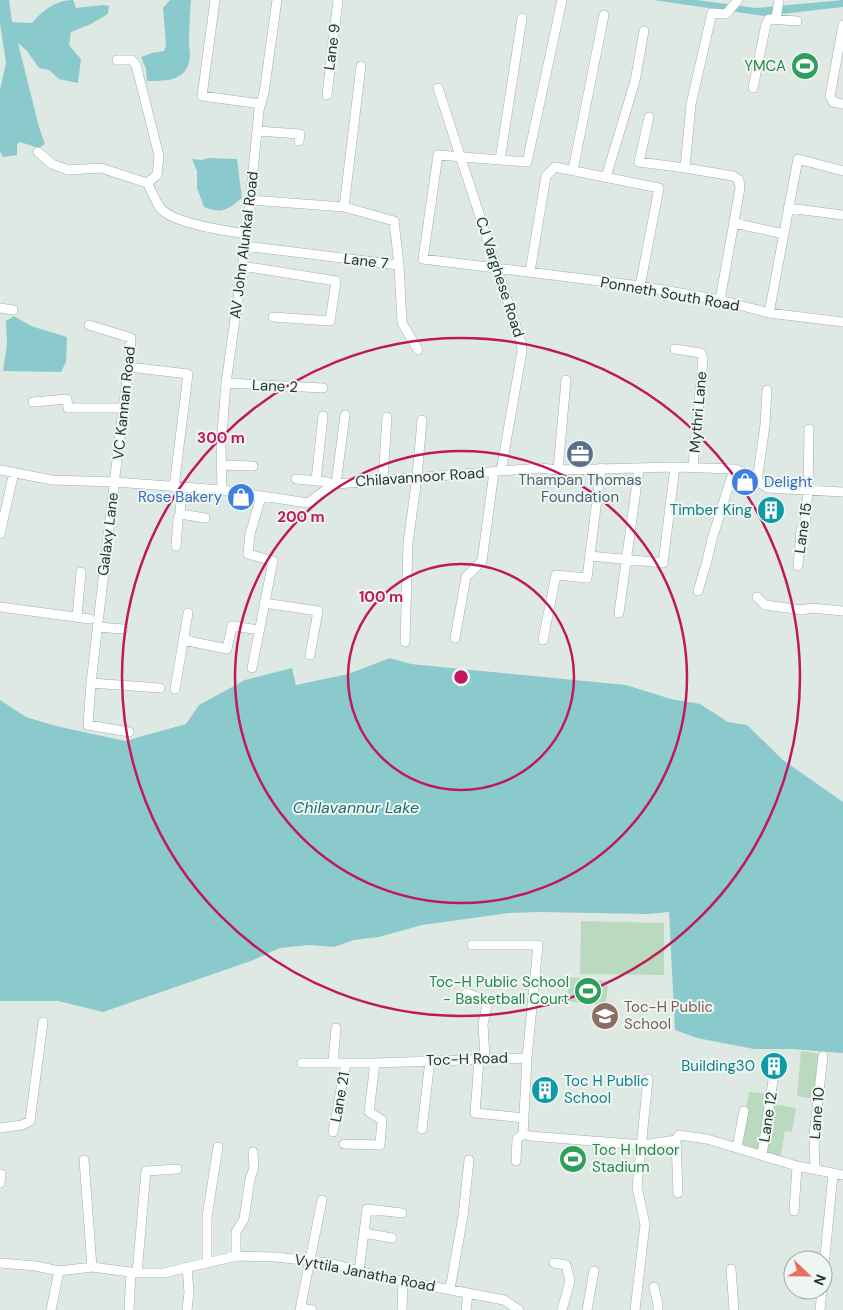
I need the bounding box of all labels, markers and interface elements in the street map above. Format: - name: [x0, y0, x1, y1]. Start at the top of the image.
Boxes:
- street label: Lane 9: [319, 23, 345, 71]
- sports icon: YMCA: [790, 51, 820, 81]
- place label: YMCA: [744, 56, 786, 76]
- street label: AV John Alunkal Road: [225, 170, 263, 320]
- street label: CJ Varghese Road: [471, 214, 529, 340]
- street label: Lane 7: [342, 248, 390, 274]
- street label: Ponneth South Road: [599, 272, 741, 316]
- street label: VC Kannan Road: [108, 345, 140, 461]
- street label: Mythri Lane: [684, 370, 712, 454]
- street label: Lane 2: [252, 375, 298, 397]
- text: 300 m: [197, 428, 245, 448]
- office icon: Thampan Thomas Foundation: [565, 439, 595, 469]
- street label: Chilavannoor Road: [355, 463, 485, 491]
- shop icon: Delight: [730, 467, 760, 497]
- place label: Thampan Thomas Foundation: [518, 470, 642, 507]
- place label: Delight: [764, 472, 813, 492]
- shop icon: Rose Bakery: [226, 482, 256, 512]
- place label: Rose Bakery: [138, 487, 223, 507]
- street label: Galaxy Lane: [93, 491, 123, 577]
- building icon: Timber King: [756, 495, 786, 525]
- place label: Timber King: [670, 500, 752, 520]
- street label: Lane 15: [790, 501, 816, 555]
- text: 200 m: [277, 507, 325, 527]
- text: 100 m: [359, 587, 403, 607]
- centre of rings: [452, 668, 470, 686]
- water label: Chilavannur Lake: [293, 797, 419, 818]
- place label: Toc-H Public School - Basketball Court: [429, 972, 569, 1009]
- sports icon: Toc-H Public School - Basketball Court: [573, 976, 603, 1006]
- place label: Toc-H Public School: [624, 997, 713, 1034]
- school or university icon: Toc-H Public School: [590, 1001, 620, 1031]
- street label: Toc-H Road: [426, 1048, 508, 1070]
- building icon: Building30: [759, 1051, 789, 1081]
- place label: Building30: [681, 1056, 755, 1076]
- street label: Lane 21: [326, 1070, 354, 1124]
- place label: Toc H Public School: [564, 1071, 649, 1108]
- building icon: Toc H Public School: [530, 1075, 560, 1105]
- street label: Lane 10: [805, 1086, 829, 1140]
- street label: Lane 12: [754, 1090, 782, 1144]
- place label: Toc H Indoor Stadium: [592, 1140, 680, 1177]
- sports icon: Toc H Indoor Stadium: [558, 1144, 588, 1174]
- street label: Vyttila Janatha Road: [293, 1250, 437, 1296]
- north arrow: [783, 1250, 833, 1300]
- text: N: [810, 1272, 830, 1288]

